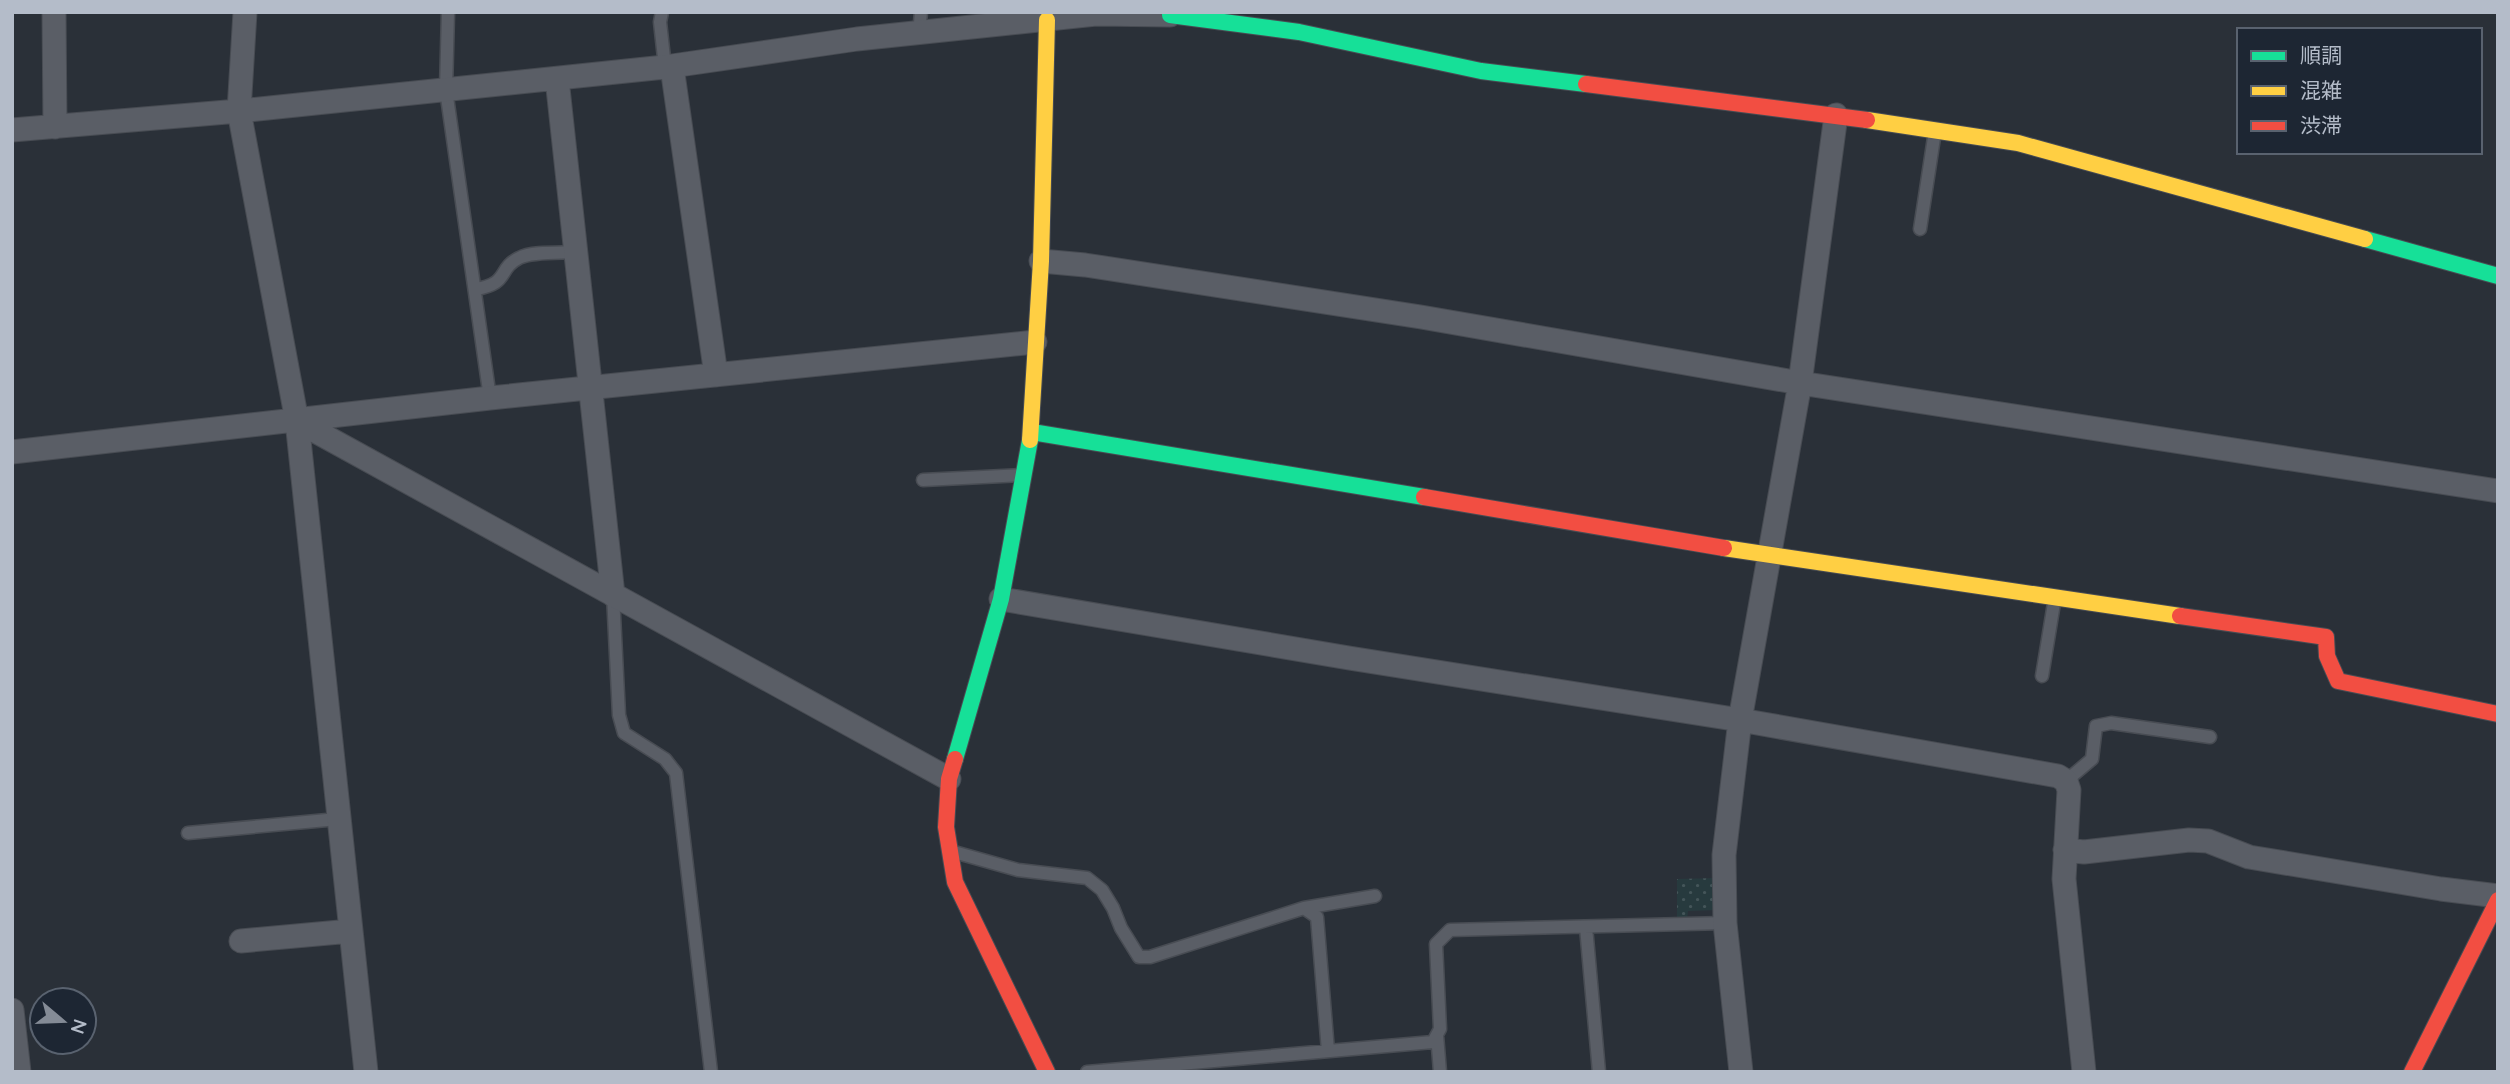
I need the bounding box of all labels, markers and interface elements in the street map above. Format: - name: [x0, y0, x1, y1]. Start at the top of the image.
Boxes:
- legend: [2237, 28, 2482, 154]
- text: 順調: [2300, 42, 2342, 68]
- text: 混雑: [2300, 77, 2342, 103]
- text: 渋滞: [2300, 112, 2342, 138]
- north arrow: [28, 986, 98, 1056]
- text: N: [65, 1016, 93, 1037]

